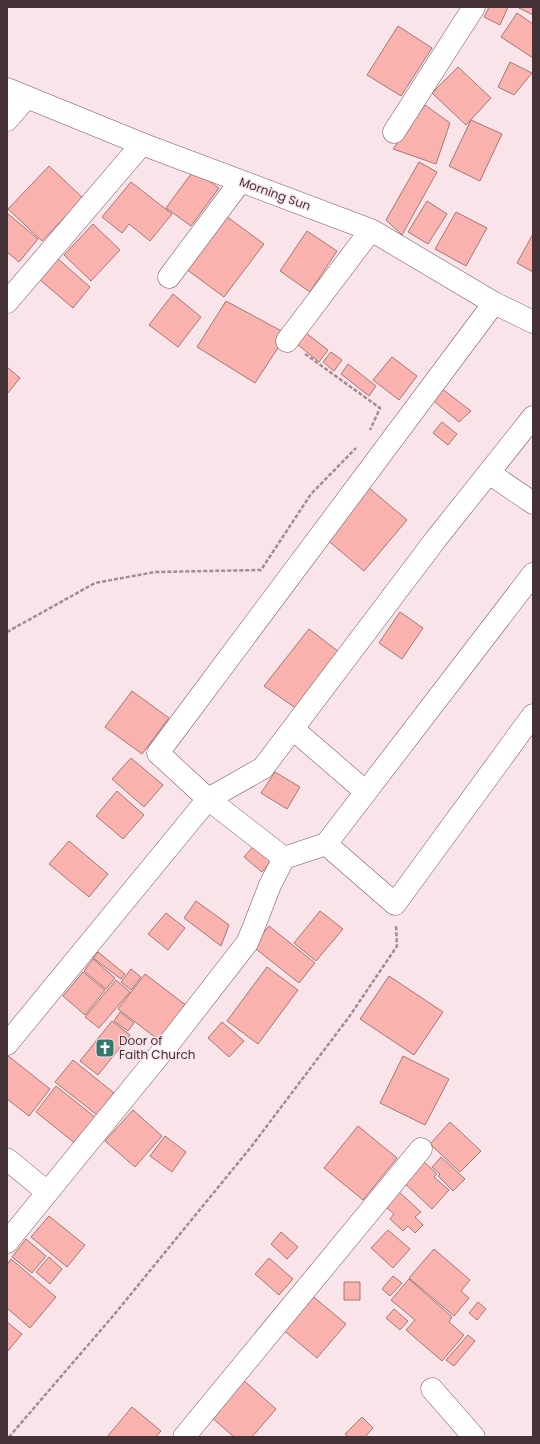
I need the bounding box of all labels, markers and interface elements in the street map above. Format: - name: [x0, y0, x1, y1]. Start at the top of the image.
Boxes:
- street label: Morning Sun: [237, 173, 313, 214]
- place label: Door of Faith Church: [119, 1032, 195, 1063]
- church icon: Door of Faith Church: [94, 1037, 116, 1059]

